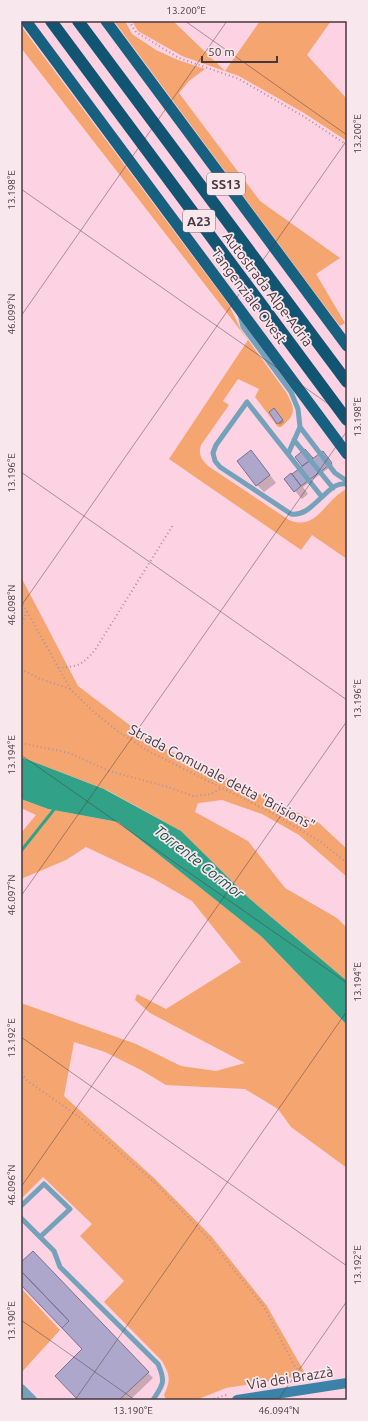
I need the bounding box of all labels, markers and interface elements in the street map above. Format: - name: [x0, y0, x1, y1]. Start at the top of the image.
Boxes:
- text: 13.200°E: [166, 5, 206, 16]
- scale bar: [202, 38, 277, 64]
- text: 50 m: [208, 45, 235, 58]
- text: 13.200°E: [352, 114, 363, 154]
- text: 13.198°E: [6, 170, 17, 210]
- road number: SS13: [207, 173, 245, 195]
- road number: A23: [183, 210, 215, 232]
- street label: Autostrada Alpe-Adria: [220, 229, 316, 349]
- street label: Tangenziale Ovest: [208, 245, 290, 347]
- text: 46.099°N: [6, 293, 17, 335]
- text: 13.198°E: [352, 397, 363, 437]
- text: 13.196°E: [6, 453, 17, 493]
- text: 46.098°N: [6, 584, 17, 626]
- text: 13.196°E: [352, 679, 363, 719]
- street label: Strada Comunale detta "Brisions": [126, 721, 318, 833]
- text: 13.194°E: [6, 735, 17, 775]
- water label: Torrente Cormor: [151, 821, 248, 903]
- text: 46.097°N: [6, 874, 17, 916]
- text: 13.194°E: [352, 962, 363, 1002]
- text: 13.192°E: [6, 1018, 17, 1058]
- text: 46.096°N: [6, 1164, 17, 1206]
- text: 13.192°E: [352, 1245, 363, 1285]
- text: 13.190°E: [6, 1301, 17, 1341]
- street label: Via dei Brazzà: [246, 1363, 334, 1393]
- text: 13.190°E: [113, 1405, 153, 1416]
- text: 46.094°N: [258, 1405, 300, 1416]

